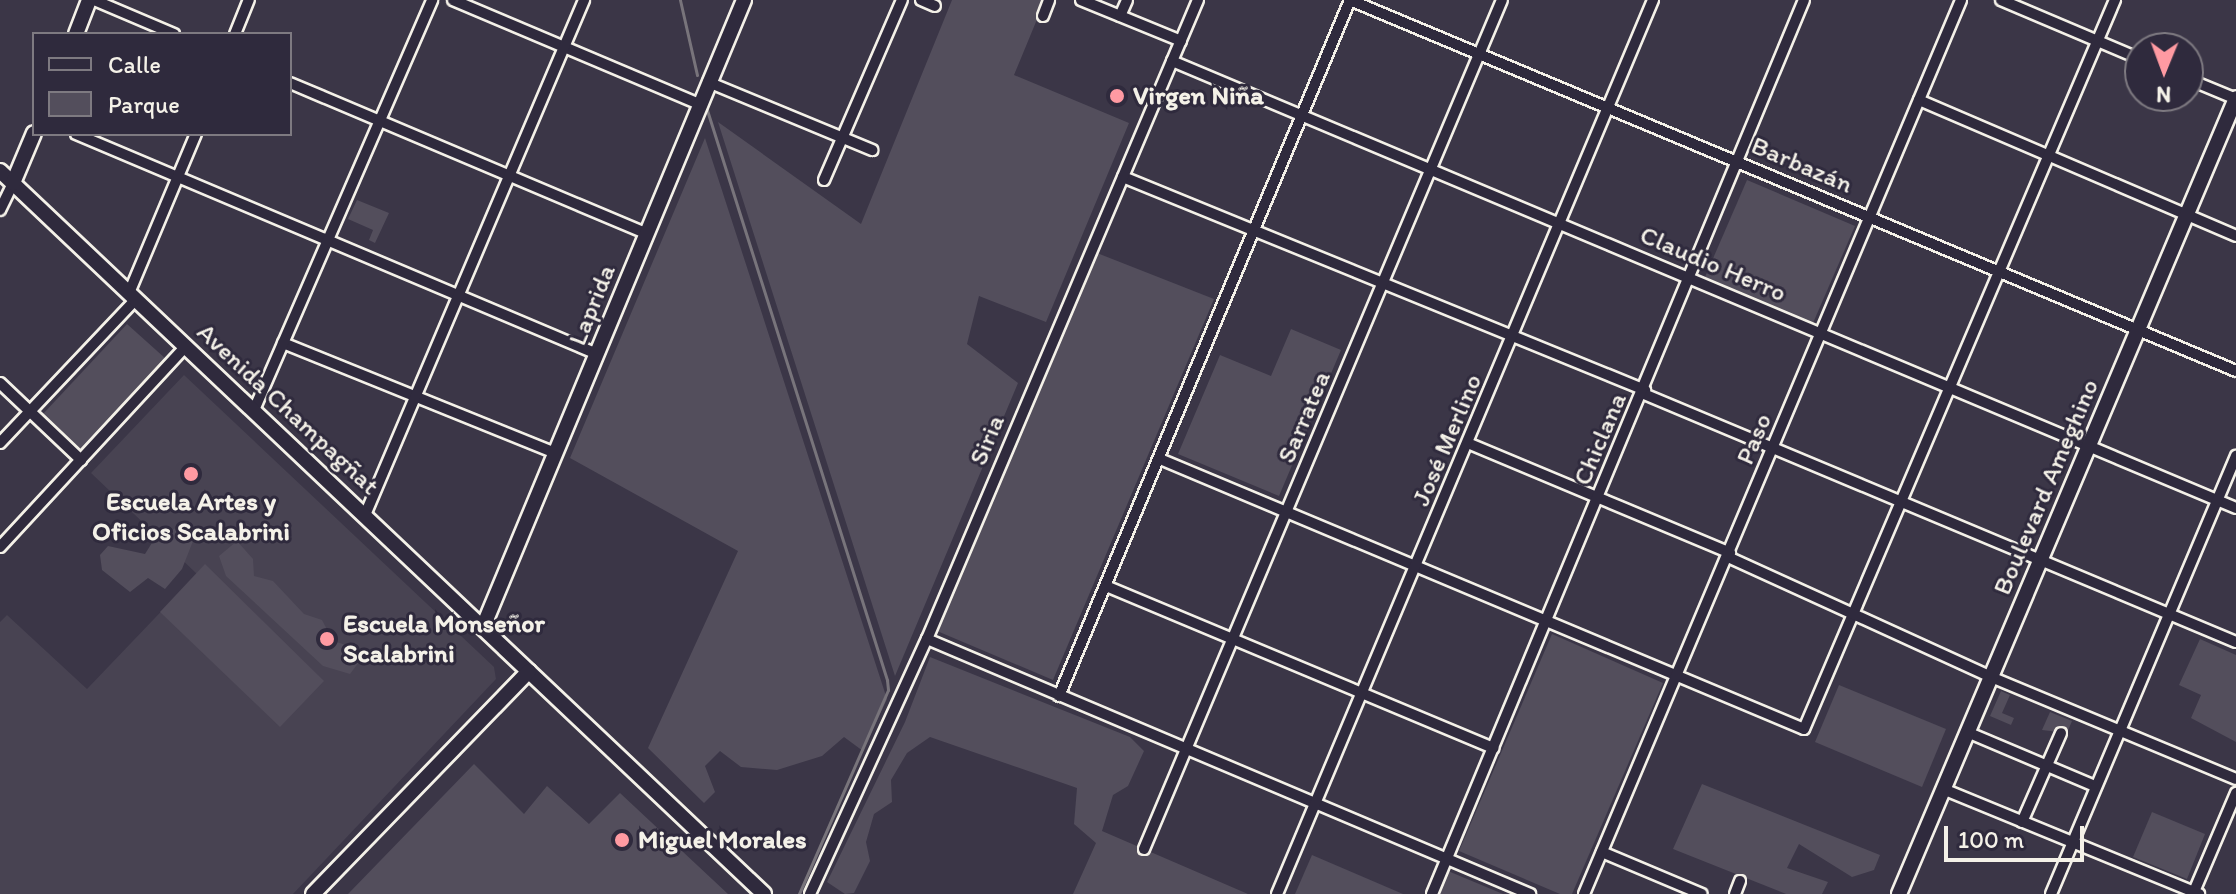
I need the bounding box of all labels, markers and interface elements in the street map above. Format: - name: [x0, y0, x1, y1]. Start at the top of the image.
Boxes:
- legend: [32, 32, 292, 136]
- north arrow: [2124, 32, 2204, 112]
- text: Calle: [108, 50, 161, 79]
- place label: Virgen Niña: [1133, 80, 1263, 112]
- text: N: [2156, 81, 2171, 108]
- marker: Virgen Niña: [1108, 87, 1126, 105]
- text: Parque: [108, 90, 180, 119]
- street label: Barbazán: [1747, 130, 1857, 200]
- street label: Claudio Herro: [1635, 219, 1791, 309]
- street label: Laprida: [562, 260, 622, 350]
- street label: Avenida Champagñat: [190, 317, 386, 501]
- street label: Sarratea: [1271, 366, 1337, 468]
- street label: José Merlino: [1405, 369, 1489, 511]
- street label: Boulevard Ameghino: [1986, 374, 2106, 600]
- street label: Chiclana: [1567, 388, 1633, 490]
- street label: Paso: [1729, 409, 1779, 469]
- street label: Siria: [963, 410, 1011, 470]
- marker: Escuela Artes y Oficios Scalabrini: [182, 465, 200, 483]
- place label: Escuela Artes y Oficios Scalabrini: [93, 486, 289, 548]
- place label: Escuela Monseñor Scalabrini: [343, 608, 545, 670]
- marker: Escuela Monseñor Scalabrini: [318, 630, 336, 648]
- scale bar: [1948, 810, 2088, 860]
- place label: Miguel Morales: [638, 824, 807, 856]
- text: 100 m: [1958, 825, 2024, 854]
- marker: Miguel Morales: [613, 831, 631, 849]

